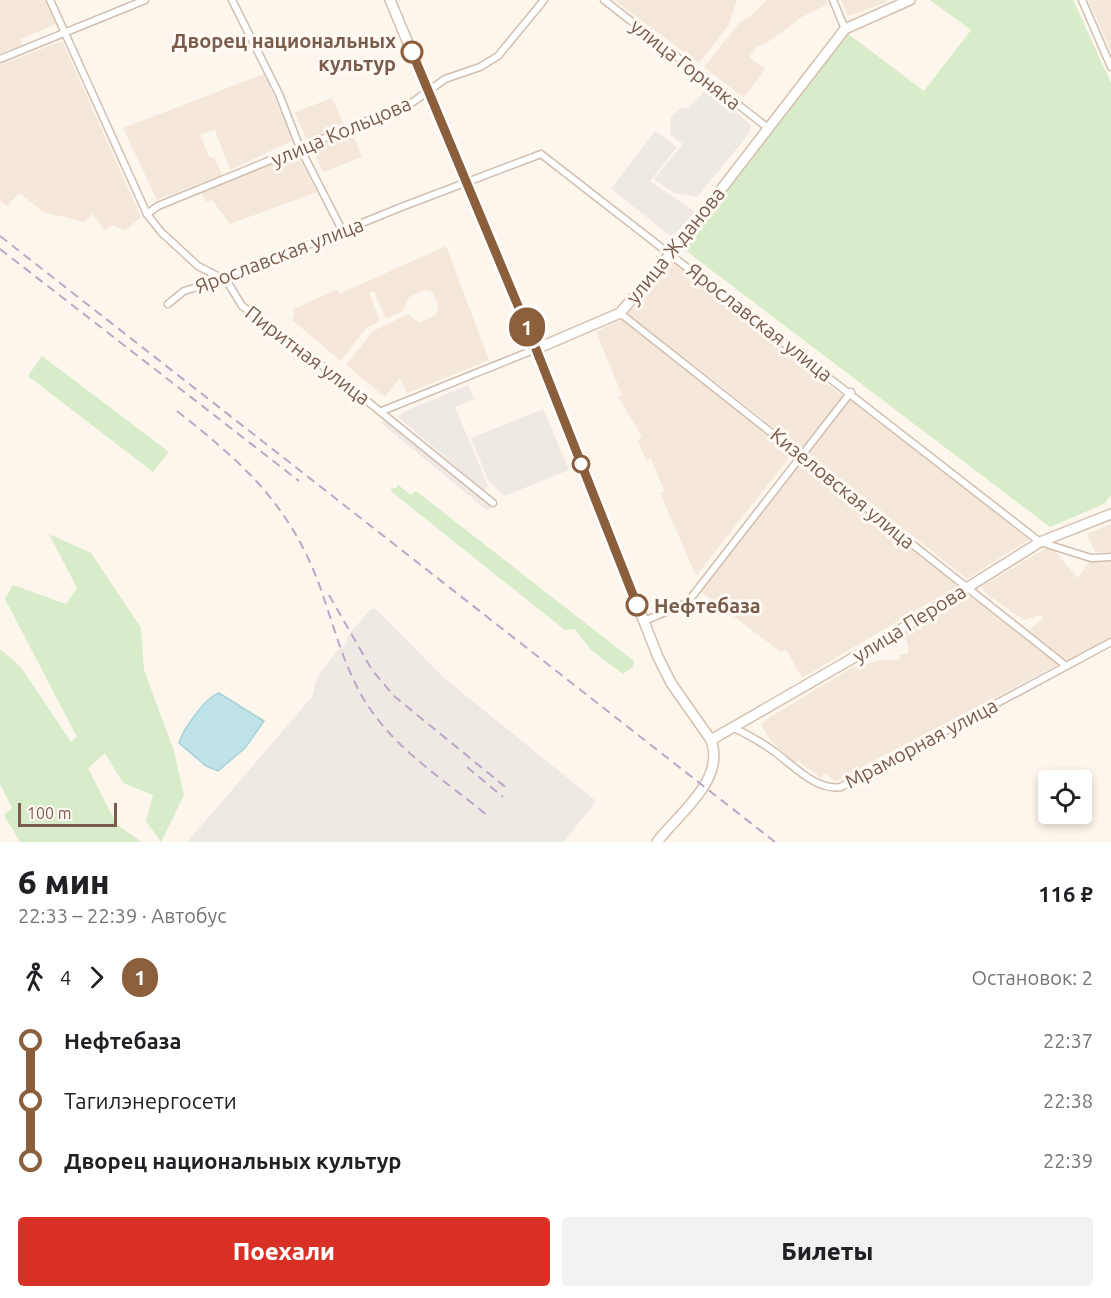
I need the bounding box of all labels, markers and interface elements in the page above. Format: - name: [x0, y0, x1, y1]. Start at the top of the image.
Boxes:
- street label: улица Горняка: [626, 14, 746, 114]
- place label: Дворец национальных культур: [172, 29, 396, 75]
- marker: Дворец национальных культур: [401, 41, 423, 63]
- street label: улица Кольцова: [268, 91, 414, 171]
- street label: улица Жданова: [621, 182, 729, 308]
- street label: Ярославская улица: [192, 212, 366, 298]
- street label: Ярославская улица: [683, 258, 837, 386]
- street label: Пиритная улица: [241, 301, 375, 409]
- line badge: 1: [508, 308, 546, 346]
- text: 1: [521, 315, 533, 339]
- street label: Кизеловская улица: [766, 423, 920, 553]
- unlabelled marker: [572, 455, 590, 473]
- street label: улица Перова: [848, 579, 970, 667]
- marker: Нефтебаза: [626, 594, 648, 616]
- place label: Нефтебаза: [654, 594, 761, 617]
- street label: Мраморная улица: [841, 693, 1001, 793]
- map controls: [1038, 770, 1092, 824]
- button: locate: [1038, 770, 1092, 824]
- scale bar: [18, 800, 117, 828]
- text: 100 m: [27, 804, 72, 822]
- text: 6 мин: [18, 863, 110, 900]
- text: 116 ₽: [1038, 881, 1093, 906]
- text: 22:33 – 22:39 · Автобус: [18, 904, 227, 927]
- icon: walk: [18, 961, 51, 994]
- icon: forward: [80, 961, 113, 994]
- text: 1: [134, 965, 146, 989]
- text: 4: [60, 966, 71, 989]
- text: Остановок: 2: [972, 966, 1093, 989]
- text: Нефтебаза: [64, 1028, 181, 1053]
- text: 22:37: [1043, 1029, 1093, 1052]
- text: Тагилэнергосети: [64, 1088, 237, 1113]
- text: 22:38: [1043, 1089, 1093, 1112]
- text: Дворец национальных культур: [64, 1148, 402, 1173]
- text: 22:39: [1043, 1149, 1093, 1172]
- button: Поехали: [18, 1217, 550, 1286]
- button: Билеты: [562, 1217, 1093, 1286]

